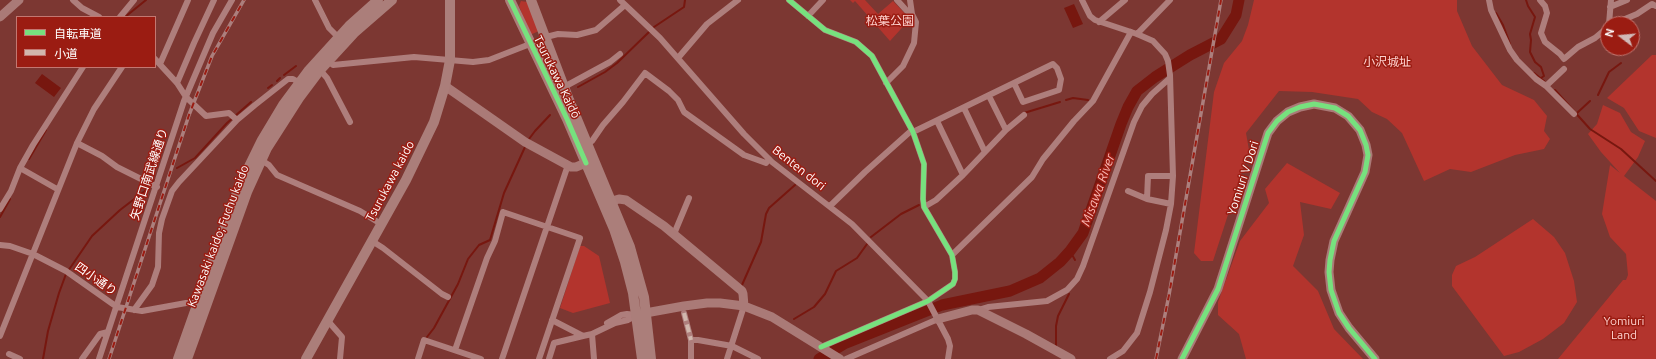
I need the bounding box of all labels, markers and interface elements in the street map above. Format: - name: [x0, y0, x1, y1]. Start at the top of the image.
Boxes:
- park label: 松葉公園: [866, 14, 914, 28]
- legend: [16, 16, 156, 68]
- north arrow: [1600, 16, 1640, 56]
- text: 自転車道: [54, 27, 102, 40]
- text: N: [1603, 27, 1616, 39]
- street label: Tsurukawa Kaidō: [531, 33, 583, 121]
- text: 小道: [54, 47, 78, 60]
- park label: 小沢城址: [1363, 55, 1411, 69]
- street label: 矢野口南武線通り: [127, 126, 171, 222]
- street label: Tsurukawa kaido: [363, 138, 417, 224]
- street label: Yomiuri V Dori: [1224, 139, 1262, 217]
- street label: Benten dori: [770, 143, 828, 193]
- water label: Misawa River: [1078, 152, 1118, 228]
- street label: Kawasaki kaido; Fuchu kaido: [184, 163, 252, 309]
- street label: 四小通り: [72, 259, 120, 299]
- park label: Yomiuri Land: [1603, 314, 1645, 342]

